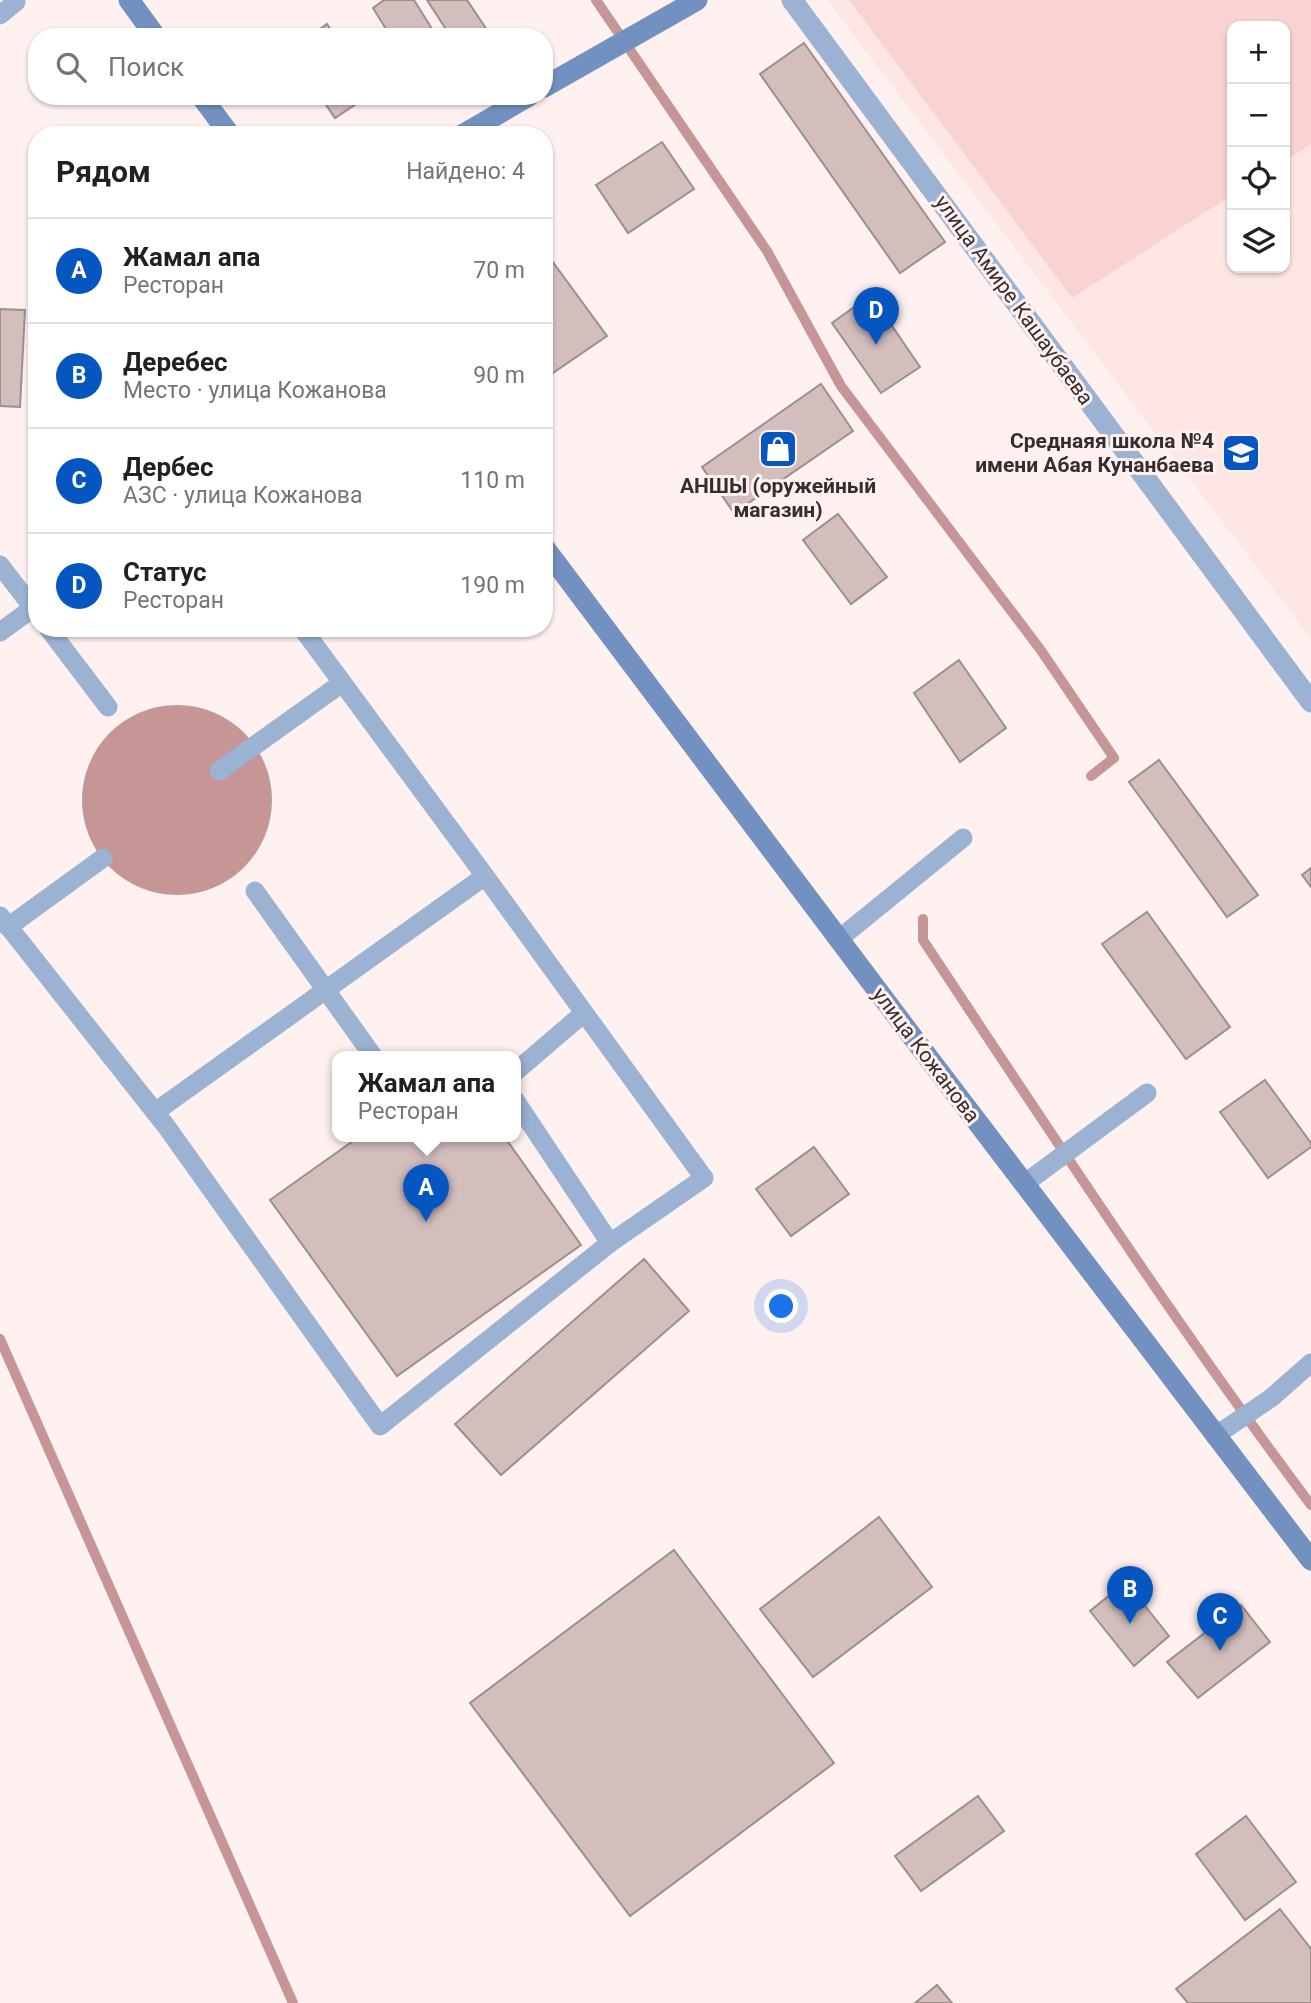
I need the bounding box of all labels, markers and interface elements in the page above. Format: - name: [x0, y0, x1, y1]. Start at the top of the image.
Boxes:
- map controls: [1227, 21, 1290, 273]
- button: +: [1227, 21, 1290, 84]
- search box: [28, 28, 553, 105]
- icon: search: [52, 48, 90, 86]
- text: Поиск: [108, 52, 184, 82]
- button: −: [1227, 84, 1290, 147]
- button: locate: [1227, 147, 1290, 210]
- text: Рядом: [56, 154, 151, 189]
- text: Найдено: 4: [406, 158, 525, 185]
- street label: улица Амире Кашаубаева: [930, 191, 1098, 409]
- button: layers: [1227, 210, 1290, 273]
- text: Жамал апа: [123, 242, 260, 272]
- text: A: [71, 257, 87, 284]
- text: 70 m: [473, 257, 525, 284]
- text: Ресторан: [123, 272, 224, 299]
- pin: D: [853, 287, 899, 345]
- text: Деребес: [123, 347, 228, 377]
- text: B: [72, 362, 86, 389]
- text: 90 m: [473, 362, 525, 389]
- text: Место · улица Кожанова: [123, 377, 387, 404]
- shop icon: АНШЫ (оружейный магазин): [757, 428, 799, 470]
- place label: Среднаяя школа №4 имени Абая Кунанбаева: [975, 429, 1214, 477]
- school or university icon: Среднаяя школа №4 имени Абая Кунанбаева: [1220, 432, 1262, 474]
- text: Дербес: [123, 452, 213, 482]
- text: C: [71, 467, 87, 494]
- text: 110 m: [460, 467, 525, 494]
- place label: АНШЫ (оружейный магазин): [680, 474, 876, 522]
- text: АЗС · улица Кожанова: [123, 482, 362, 509]
- text: Статус: [123, 557, 207, 587]
- text: D: [72, 572, 86, 599]
- text: 190 m: [460, 572, 525, 599]
- text: Ресторан: [123, 587, 224, 614]
- street label: улица Кожанова: [867, 983, 985, 1127]
- popup: [332, 1051, 521, 1142]
- text: Жамал апа: [358, 1068, 495, 1098]
- text: Ресторан: [358, 1098, 459, 1125]
- pin: A: [403, 1164, 449, 1222]
- your location: [764, 1289, 798, 1323]
- pin: B: [1107, 1566, 1153, 1624]
- pin: C: [1197, 1593, 1243, 1651]

